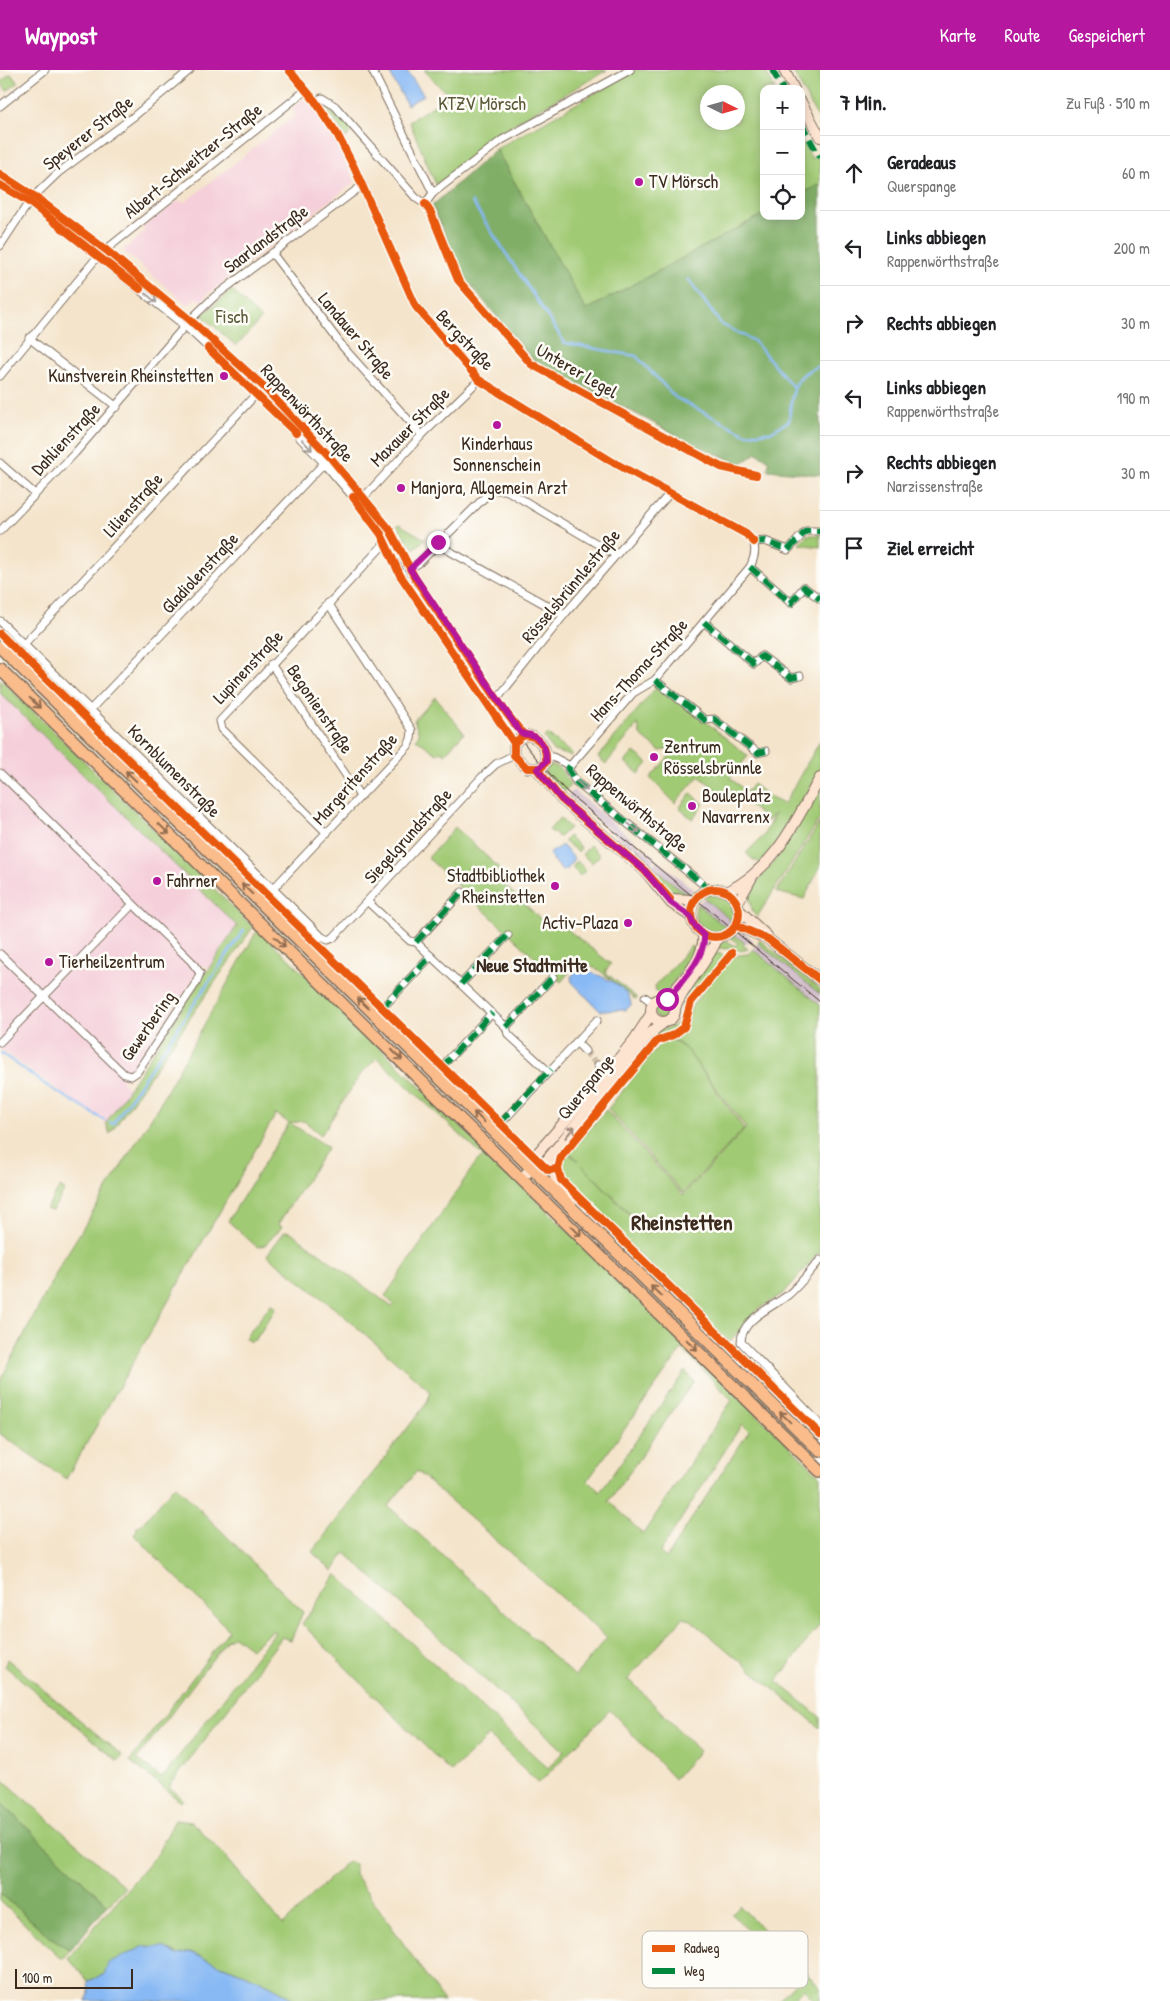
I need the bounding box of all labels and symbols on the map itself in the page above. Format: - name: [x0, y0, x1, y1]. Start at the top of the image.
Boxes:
- north arrow: [700, 85, 745, 130]
- street label: Speyerer Straße: [37, 89, 138, 176]
- park label: KTZV Mörsch: [438, 91, 526, 116]
- street label: Albert-Schweitzer-Straße: [118, 97, 267, 224]
- place label: TV Mörsch: [649, 169, 718, 194]
- marker: TV Mörsch: [633, 176, 645, 188]
- street label: Saarlandstraße: [218, 198, 313, 279]
- street label: Landauer Straße: [313, 287, 400, 385]
- one-way arrow: [144, 293, 157, 304]
- park label: Fisch: [215, 304, 249, 329]
- street label: Bergstraße: [431, 304, 500, 376]
- street label: Unterer Legel: [532, 337, 623, 404]
- street label: Rappenwörthstraße: [255, 358, 359, 467]
- place label: Kunstverein Rheinstetten: [48, 363, 214, 388]
- marker: Kunstverein Rheinstetten: [218, 370, 230, 382]
- street label: Maxauer Straße: [364, 381, 455, 472]
- street label: Dahlienstraße: [25, 397, 106, 480]
- marker: Kinderhaus Sonnenschein: [491, 419, 503, 431]
- place label: Kinderhaus Sonnenschein: [453, 431, 541, 477]
- one-way arrow: [301, 439, 313, 451]
- street label: Lilienstraße: [97, 467, 168, 542]
- place label: Manjora, Allgemein Arzt: [411, 475, 568, 500]
- marker: Manjora, Allgemein Arzt: [395, 482, 407, 494]
- street label: Rösselsbrünnlestraße: [515, 523, 626, 648]
- street label: Gladiolenstraße: [155, 527, 244, 619]
- route end: [427, 531, 450, 554]
- street label: Hans-Thoma-Straße: [584, 613, 693, 727]
- street label: Lupinenstraße: [207, 624, 288, 709]
- street label: Begonienstraße: [281, 659, 360, 758]
- one-way arrow: [29, 697, 41, 709]
- street label: Kornblumenstraße: [122, 719, 226, 823]
- street label: Margeritenstraße: [306, 727, 403, 830]
- place label: Zentrum Rösselsbrünnle: [664, 734, 762, 780]
- marker: Zentrum Rösselsbrünnle: [648, 751, 660, 763]
- street label: Rappenwörthstraße: [581, 758, 694, 858]
- one-way arrow: [125, 770, 137, 782]
- one-way arrow: [575, 780, 588, 792]
- street label: Siegelgrundstraße: [358, 783, 457, 889]
- place label: Bouleplatz Navarrenx: [702, 783, 771, 829]
- marker: Bouleplatz Navarrenx: [686, 800, 698, 812]
- one-way arrow: [158, 823, 170, 835]
- one-way arrow: [627, 823, 640, 834]
- place label: Stadtbibliothek Rheinstetten: [447, 863, 546, 909]
- place label: Fahrner: [166, 868, 218, 893]
- marker: Fahrner: [151, 875, 163, 887]
- marker: Stadtbibliothek Rheinstetten: [549, 880, 561, 892]
- one-way arrow: [241, 883, 253, 896]
- place label: Activ-Plaza: [542, 910, 618, 935]
- marker: Activ-Plaza: [622, 917, 634, 929]
- one-way arrow: [274, 936, 286, 948]
- place label: Tierheilzentrum: [59, 949, 165, 974]
- district label: Neue Stadtmitte: [476, 952, 588, 978]
- marker: Tierheilzentrum: [43, 956, 55, 968]
- street label: Gewerbering: [114, 986, 181, 1066]
- route start: [656, 988, 679, 1011]
- one-way arrow: [357, 997, 369, 1009]
- street label: Querspange: [551, 1048, 620, 1125]
- one-way arrow: [390, 1049, 402, 1061]
- one-way arrow: [473, 1111, 485, 1123]
- one-way arrow: [565, 1126, 576, 1139]
- district label: Rheinstetten: [631, 1207, 733, 1237]
- one-way arrow: [569, 1225, 582, 1237]
- one-way arrow: [650, 1285, 662, 1297]
- one-way arrow: [685, 1338, 697, 1350]
- one-way arrow: [779, 1411, 791, 1423]
- legend: [642, 1931, 808, 1988]
- text: Radweg: [684, 1938, 720, 1958]
- text: Weg: [684, 1961, 704, 1981]
- scale bar: [15, 1966, 132, 1989]

